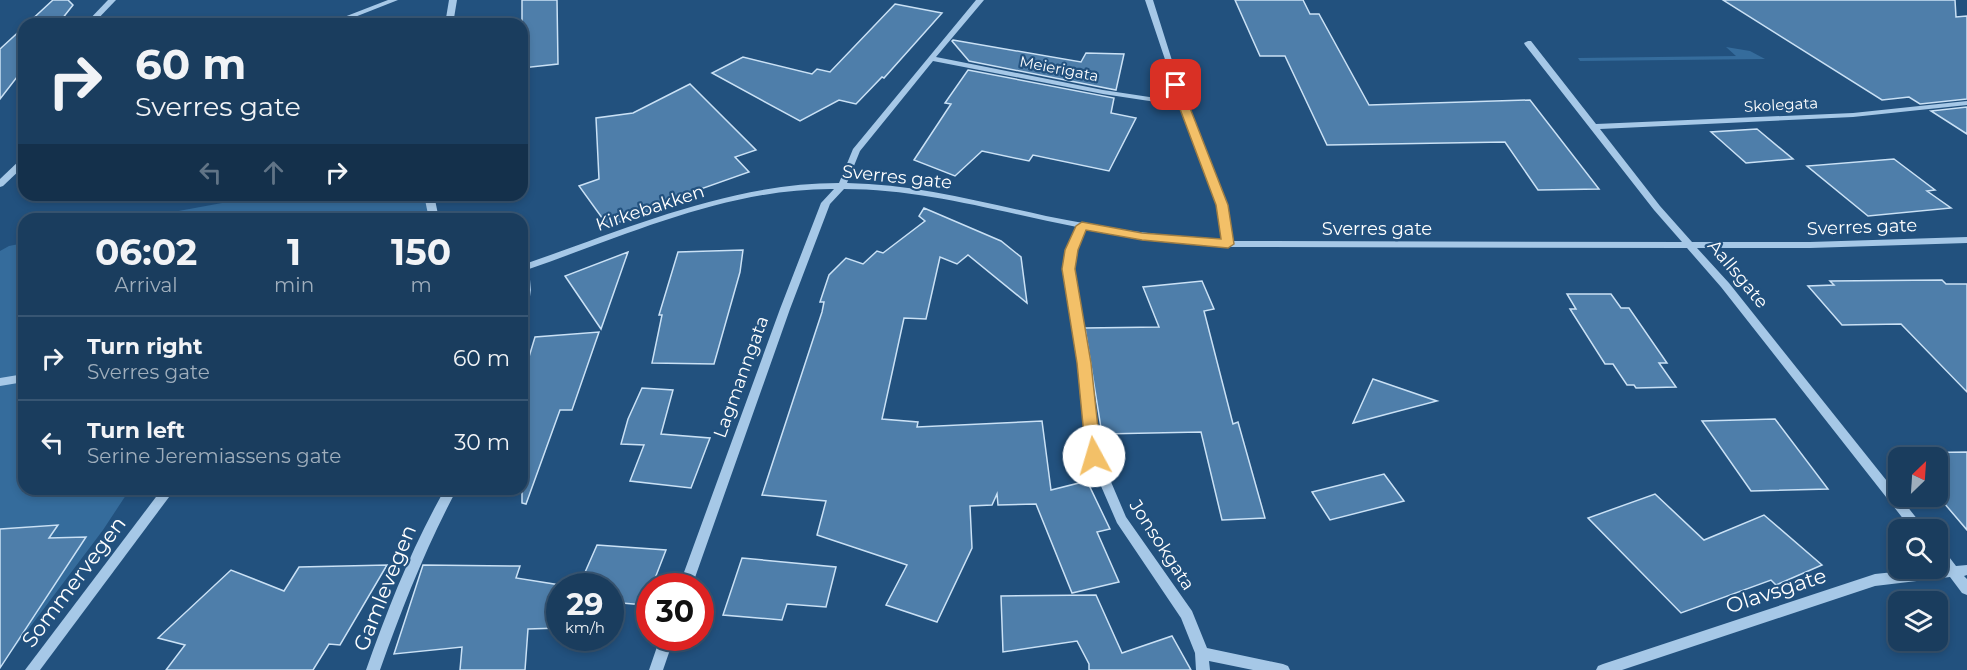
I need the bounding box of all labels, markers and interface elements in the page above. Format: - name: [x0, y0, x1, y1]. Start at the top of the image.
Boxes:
- text: 60 m: [135, 38, 246, 90]
- icon: right: [36, 42, 114, 120]
- street label: Meierigata: [1018, 52, 1100, 85]
- pin: [1150, 59, 1201, 110]
- icon: arrive: [1159, 68, 1192, 101]
- text: Sverres gate: [135, 90, 301, 123]
- street label: Skolegata: [1743, 93, 1818, 116]
- icon: left: [194, 156, 227, 189]
- icon: ahead: [257, 156, 290, 189]
- icon: right: [320, 156, 353, 189]
- street label: Sverres gate: [841, 160, 953, 194]
- street label: Kirkebakken: [593, 180, 707, 236]
- street label: Sverres gate: [1806, 214, 1918, 240]
- street label: Sverres gate: [1322, 218, 1432, 240]
- text: 06:02: [95, 230, 197, 274]
- text: 1: [287, 230, 301, 274]
- text: 150: [391, 230, 451, 274]
- street label: Aallsgate: [1703, 235, 1773, 313]
- text: Arrival: [115, 273, 178, 297]
- text: min: [274, 273, 314, 297]
- text: m: [410, 273, 432, 297]
- street label: Lagmanngata: [709, 313, 773, 441]
- text: Turn right: [87, 333, 202, 360]
- icon: right: [36, 342, 69, 375]
- text: 60 m: [453, 345, 510, 372]
- text: Sverres gate: [87, 360, 210, 384]
- text: Turn left: [87, 417, 185, 444]
- position arrow: [1062, 424, 1126, 488]
- icon: left: [36, 426, 69, 459]
- text: 30 m: [454, 429, 510, 456]
- text: Serine Jeremiassens gate: [87, 444, 341, 468]
- north arrow: [1888, 447, 1948, 507]
- map controls: [1888, 447, 1948, 651]
- street label: Jonsokgata: [1124, 495, 1199, 594]
- street label: Sommervegen: [16, 511, 131, 652]
- button: search: [1888, 519, 1948, 579]
- street label: Gamlevegen: [348, 521, 421, 655]
- street label: Olavsgate: [1722, 562, 1829, 619]
- speed limit sign: 30: [636, 573, 714, 651]
- text: 29: [567, 586, 603, 623]
- button: layers: [1888, 591, 1948, 651]
- text: km/h: [565, 618, 605, 637]

